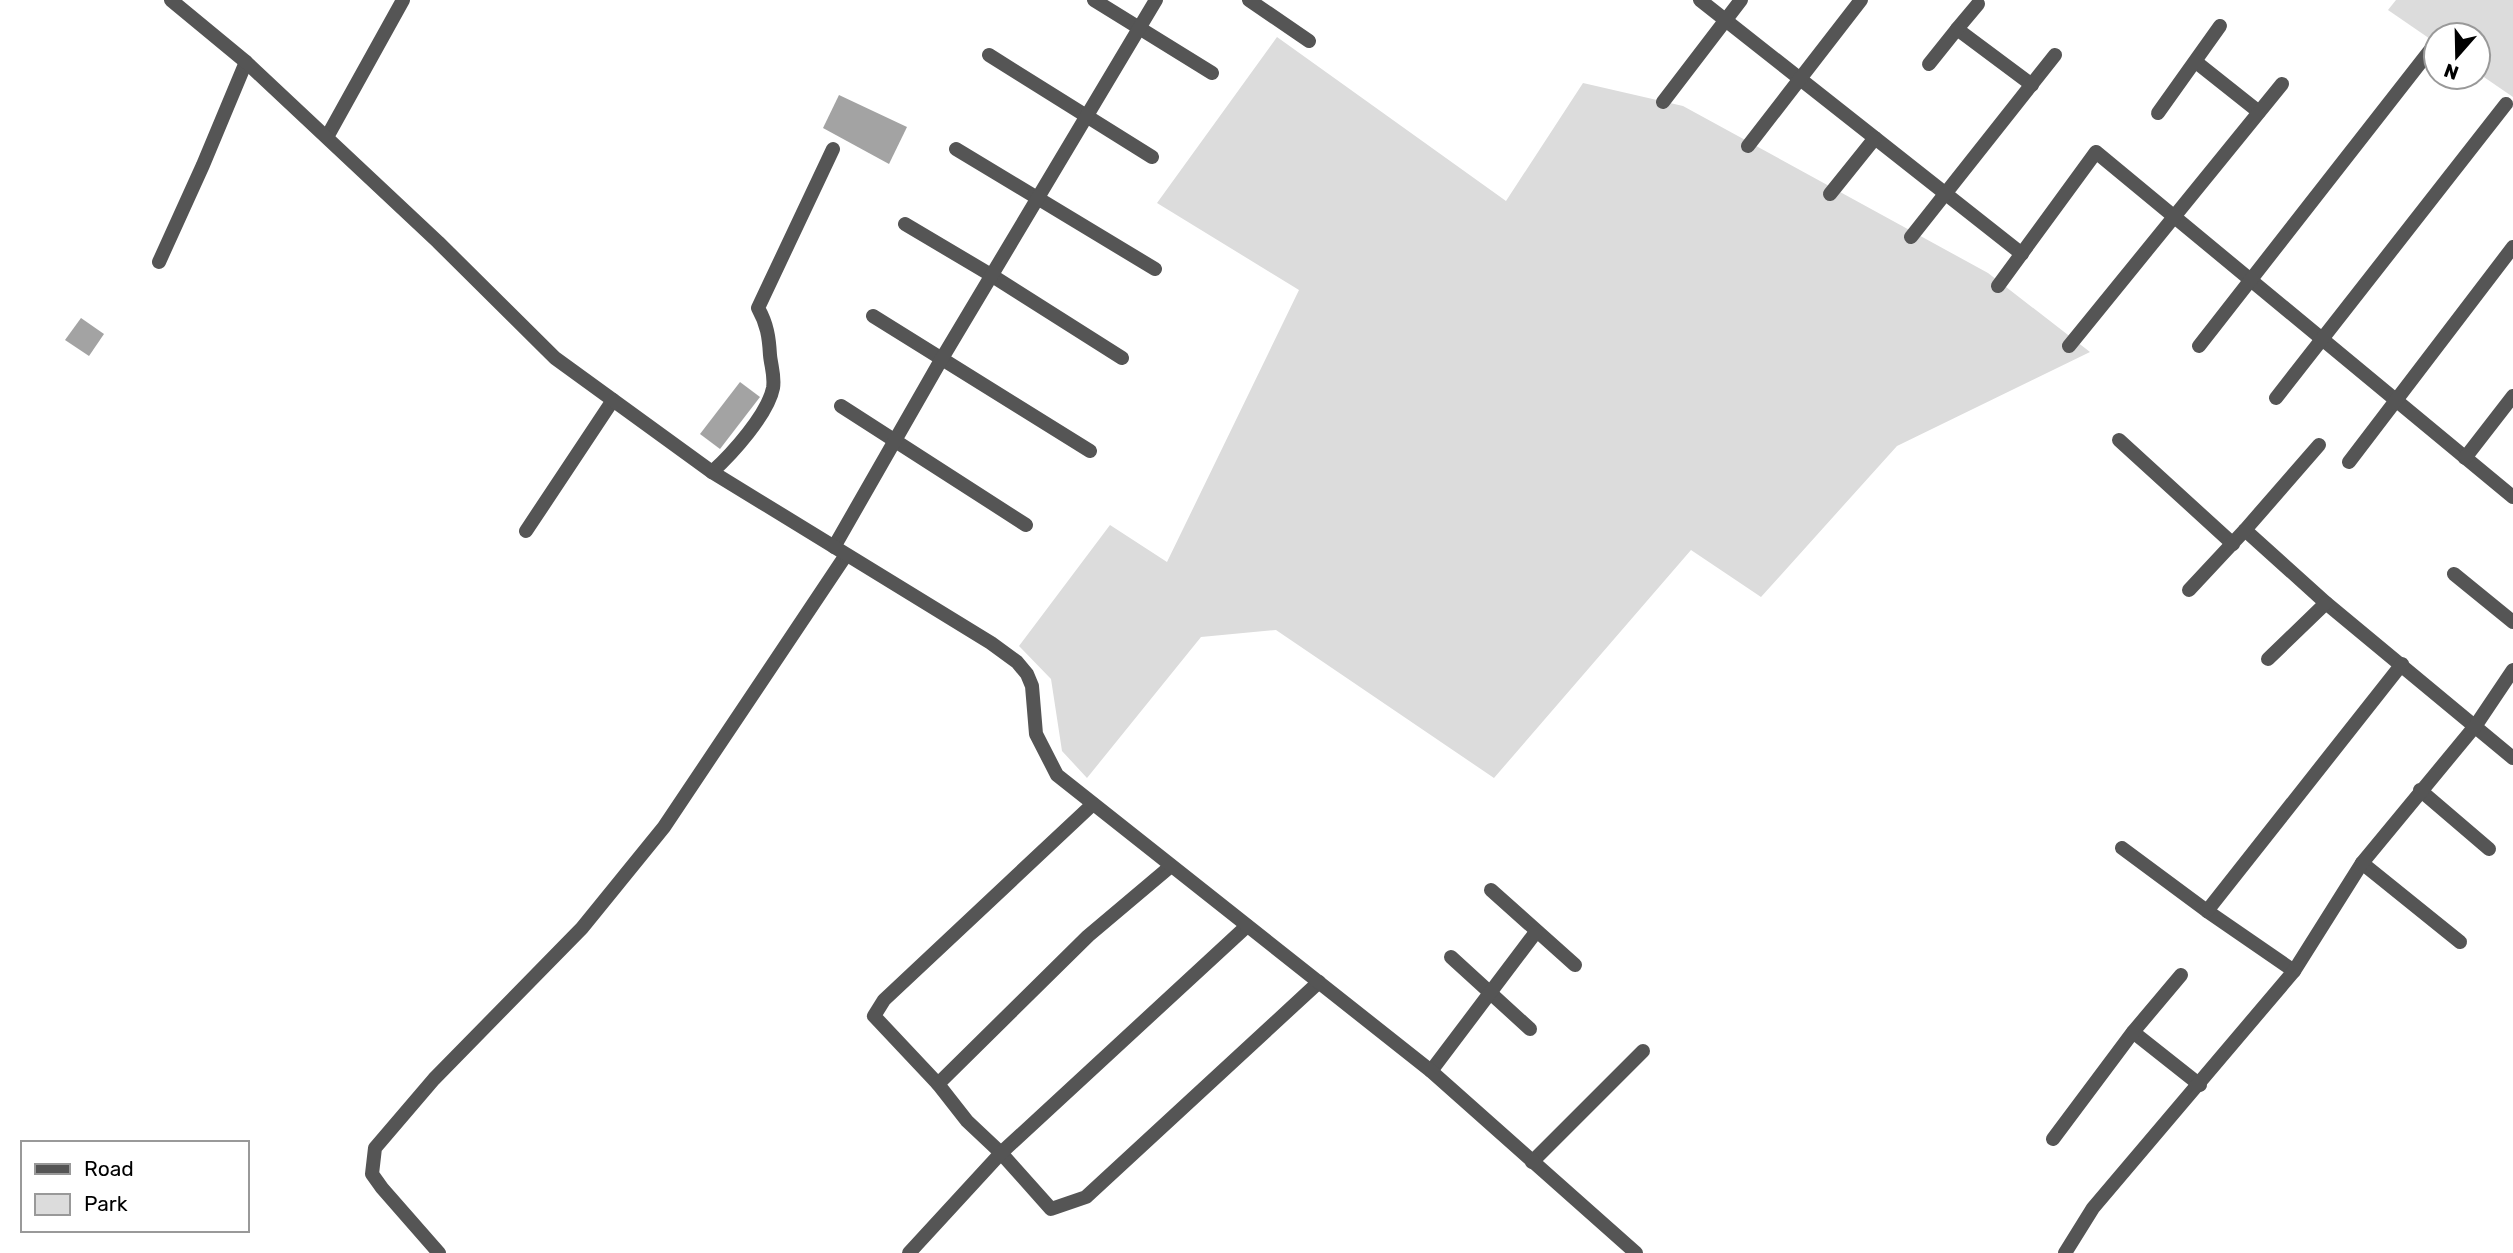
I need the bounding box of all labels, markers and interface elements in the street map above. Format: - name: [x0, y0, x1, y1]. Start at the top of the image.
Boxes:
- north arrow: [2422, 21, 2492, 91]
- text: N: [2441, 58, 2462, 85]
- legend: [21, 1141, 248, 1232]
- text: Road: [84, 1156, 134, 1181]
- text: Park: [84, 1191, 128, 1216]

